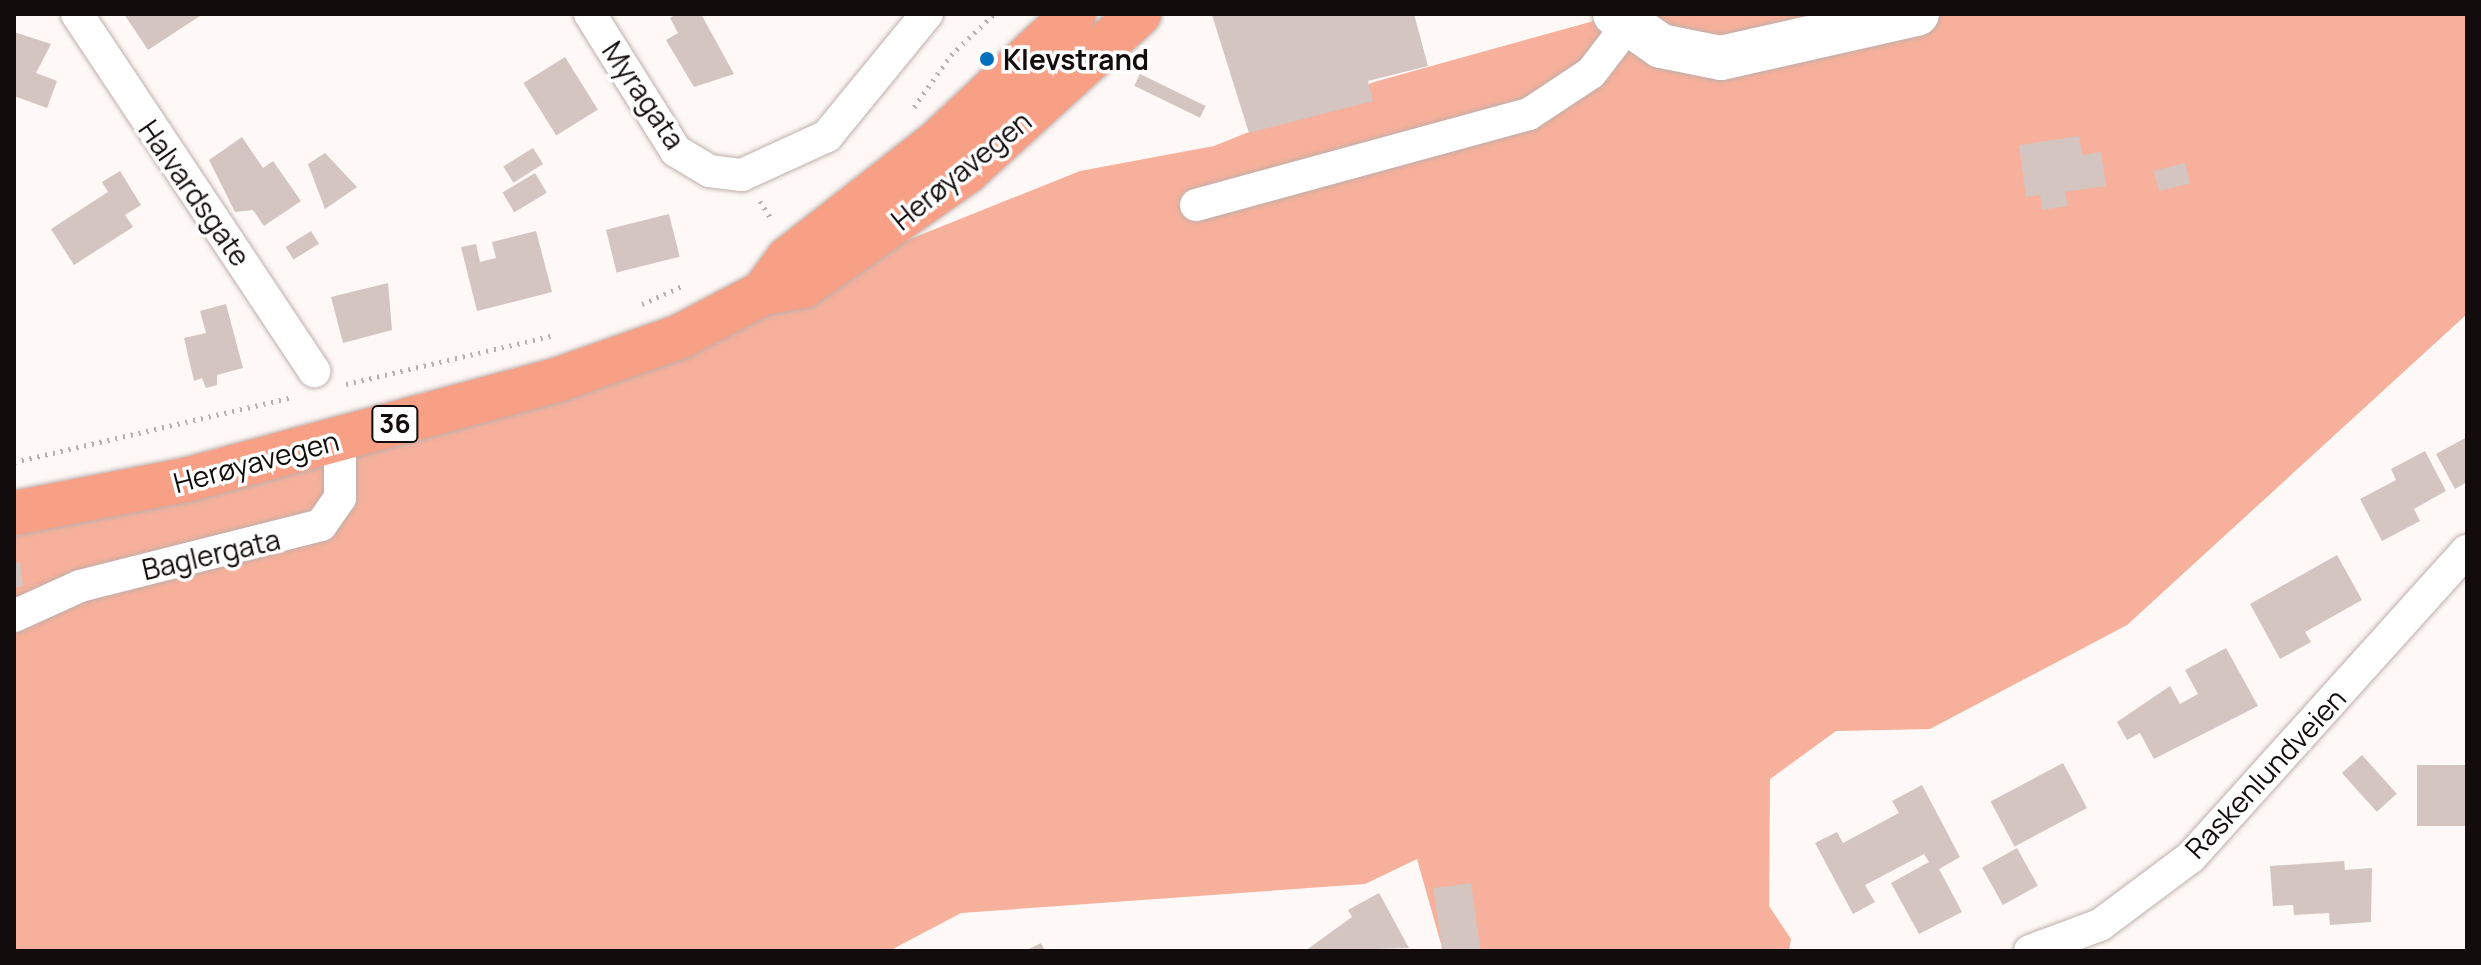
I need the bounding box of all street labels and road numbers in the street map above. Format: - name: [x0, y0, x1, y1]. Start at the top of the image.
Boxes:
- street label: Myragata: [596, 35, 692, 155]
- street label: Herøyavegen: [884, 104, 1038, 236]
- street label: Halvardsgate: [132, 114, 258, 272]
- road number: 36: [371, 402, 419, 446]
- street label: Herøyavegen: [170, 423, 342, 499]
- street label: Baglergata: [139, 522, 283, 586]
- street label: Raskenlundveien: [2178, 681, 2352, 865]

